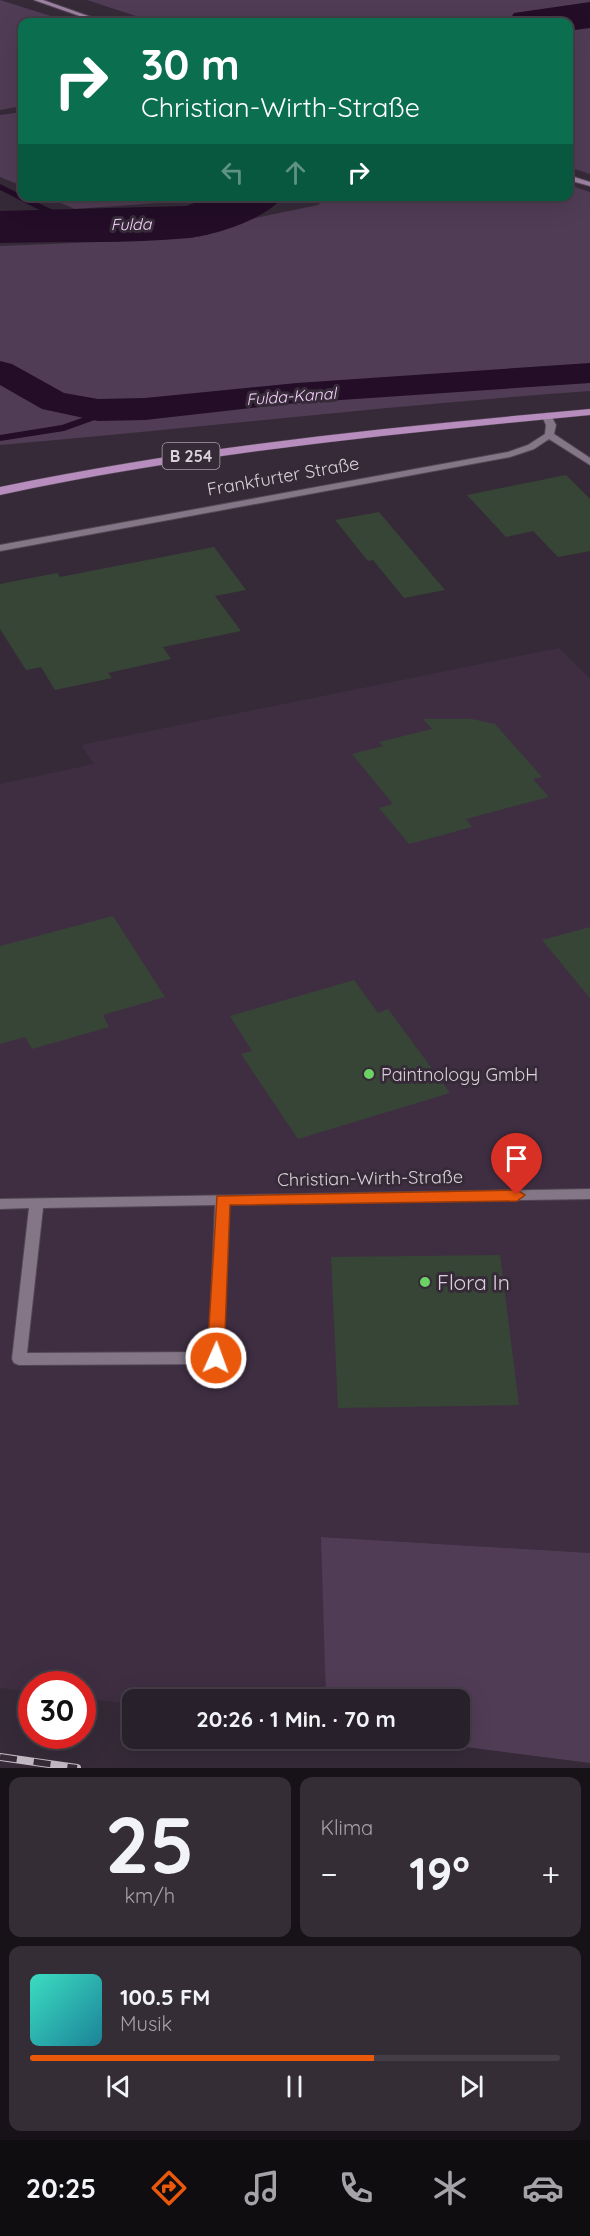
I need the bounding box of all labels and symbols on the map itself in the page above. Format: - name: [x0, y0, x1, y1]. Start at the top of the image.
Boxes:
- water label: Fulda: [110, 214, 153, 234]
- water label: Fulda-Kanal: [245, 383, 339, 409]
- road number: B 254: [162, 443, 219, 469]
- street label: Frankfurter Straße: [205, 451, 361, 501]
- place label: Paintnology GmbH: [381, 1063, 538, 1086]
- marker: Paintnology GmbH: [362, 1067, 376, 1081]
- pin: [491, 1133, 542, 1195]
- street label: Christian-Wirth-Straße: [277, 1165, 463, 1191]
- place label: Flora In: [437, 1269, 510, 1295]
- marker: Flora In: [418, 1275, 432, 1289]
- position arrow: [184, 1326, 248, 1390]
- speed limit sign: 30: [18, 1671, 96, 1749]

